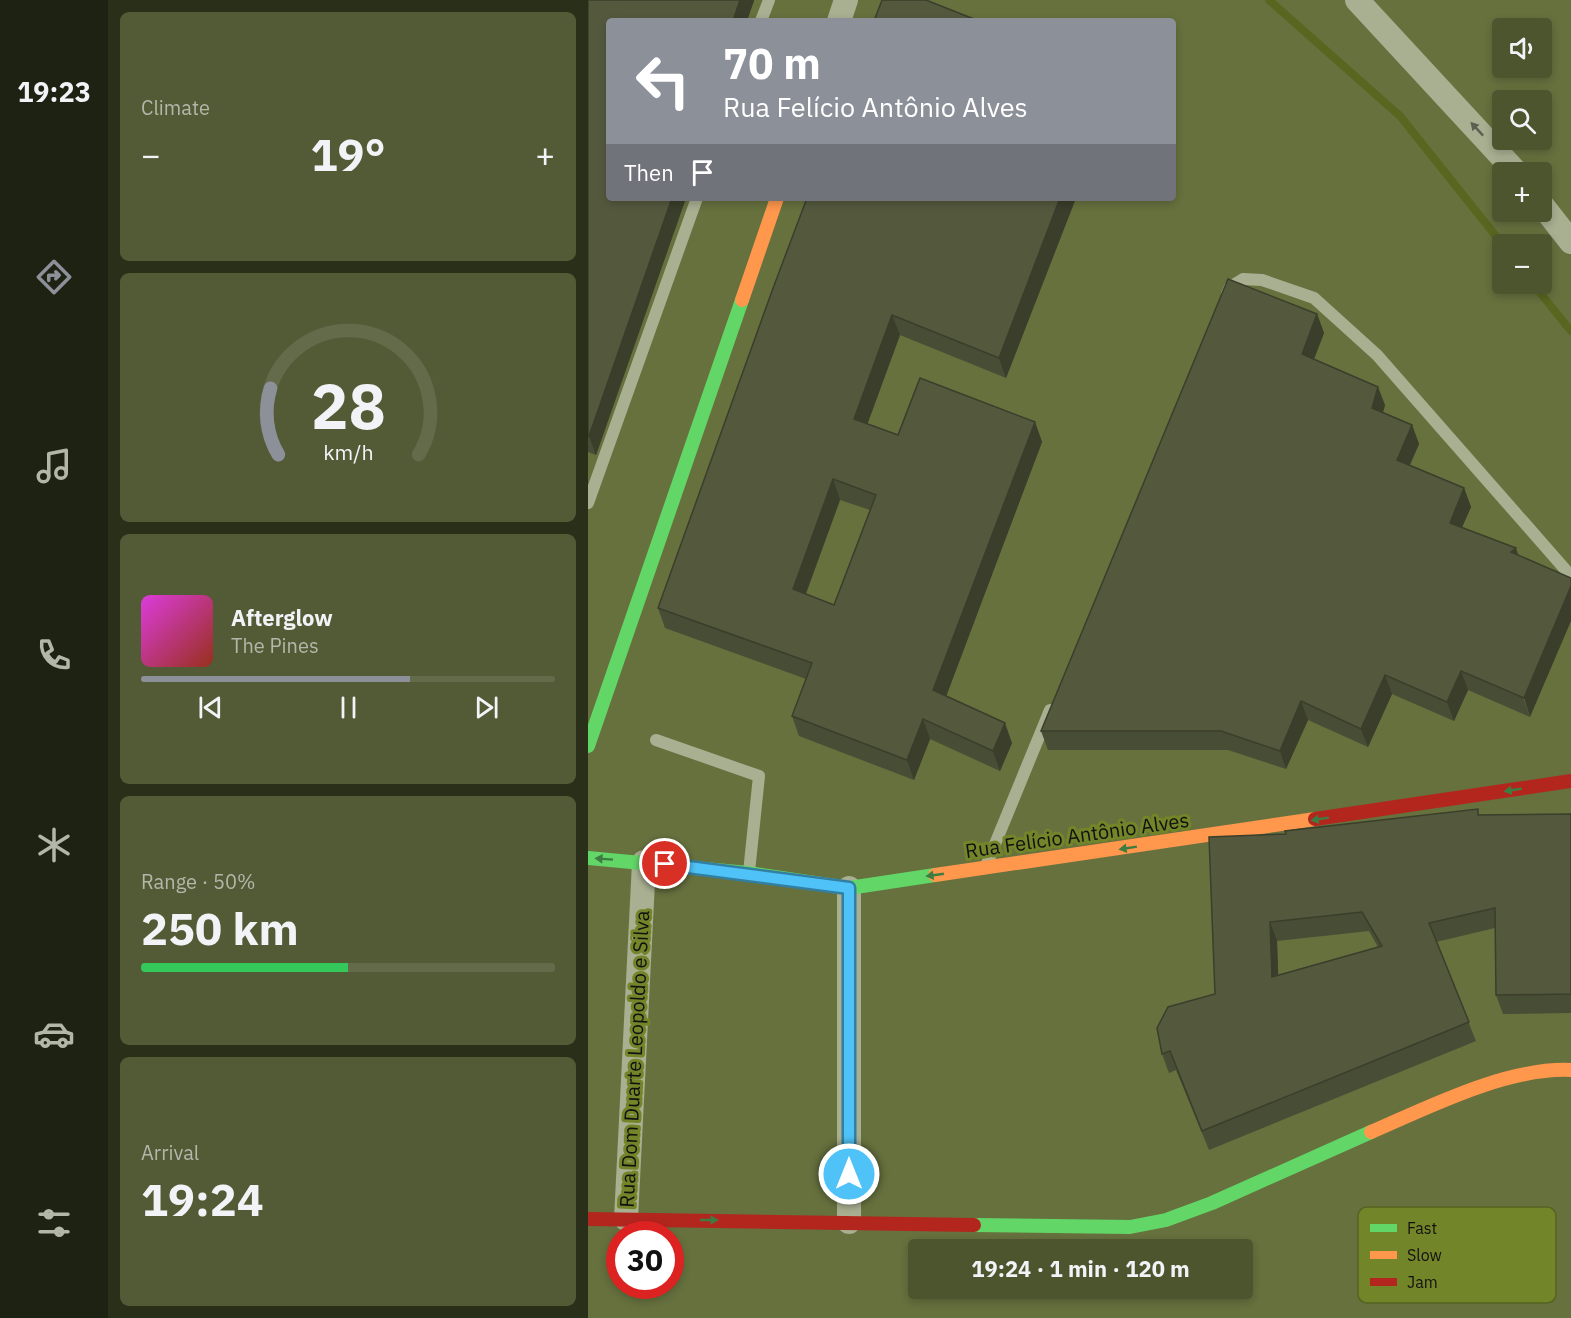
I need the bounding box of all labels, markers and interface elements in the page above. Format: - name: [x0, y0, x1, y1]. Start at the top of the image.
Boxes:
- map controls: [1492, 18, 1552, 294]
- button: sound: [1492, 18, 1552, 78]
- text: 70 m: [723, 36, 821, 91]
- icon: left: [624, 42, 702, 120]
- text: 19:23: [17, 74, 91, 109]
- text: Rua Felício Antônio Alves: [723, 89, 1028, 124]
- button: search: [1492, 90, 1552, 150]
- text: Climate: [141, 94, 210, 121]
- one-way arrow: [1470, 121, 1484, 136]
- text: 19°: [310, 125, 386, 183]
- text: −: [141, 133, 161, 176]
- text: +: [535, 133, 555, 176]
- icon: arrive: [686, 156, 719, 189]
- text: Then: [624, 158, 674, 187]
- button: +: [1492, 162, 1552, 222]
- button: −: [1492, 234, 1552, 294]
- icon: directions: [33, 256, 75, 298]
- text: 28: [311, 365, 385, 446]
- text: km/h: [323, 438, 373, 466]
- icon: music: [33, 445, 75, 487]
- text: Afterglow: [231, 603, 333, 632]
- text: The Pines: [231, 632, 319, 659]
- icon: phone: [33, 634, 75, 676]
- icon: previous: [194, 691, 227, 724]
- icon: pause: [332, 691, 365, 724]
- icon: next: [470, 691, 503, 724]
- one-way arrow: [1504, 785, 1523, 794]
- street label: Rua Felício Antônio Alves: [963, 806, 1191, 864]
- one-way arrow: [1311, 814, 1330, 823]
- icon: climate: [33, 824, 75, 866]
- pin: [639, 838, 690, 889]
- one-way arrow: [1118, 844, 1137, 853]
- icon: arrive: [648, 847, 681, 880]
- one-way arrow: [594, 855, 613, 864]
- text: Range · 50%: [141, 868, 256, 895]
- one-way arrow: [925, 871, 944, 880]
- text: 250 km: [141, 899, 299, 957]
- street label: Rua Dom Duarte Leopoldo e Silva: [613, 909, 655, 1208]
- icon: car: [33, 1013, 75, 1055]
- text: Arrival: [141, 1139, 199, 1166]
- position arrow: [817, 1142, 881, 1206]
- text: 19:24: [141, 1170, 264, 1228]
- icon: filters: [33, 1202, 75, 1244]
- legend: [1358, 1207, 1556, 1303]
- one-way arrow: [700, 1215, 719, 1225]
- text: Fast: [1407, 1218, 1437, 1238]
- speed limit sign: 30: [606, 1221, 684, 1299]
- text: Slow: [1407, 1245, 1442, 1265]
- text: 19:24 · 1 min · 120 m: [971, 1254, 1190, 1283]
- text: Jam: [1407, 1272, 1438, 1292]

